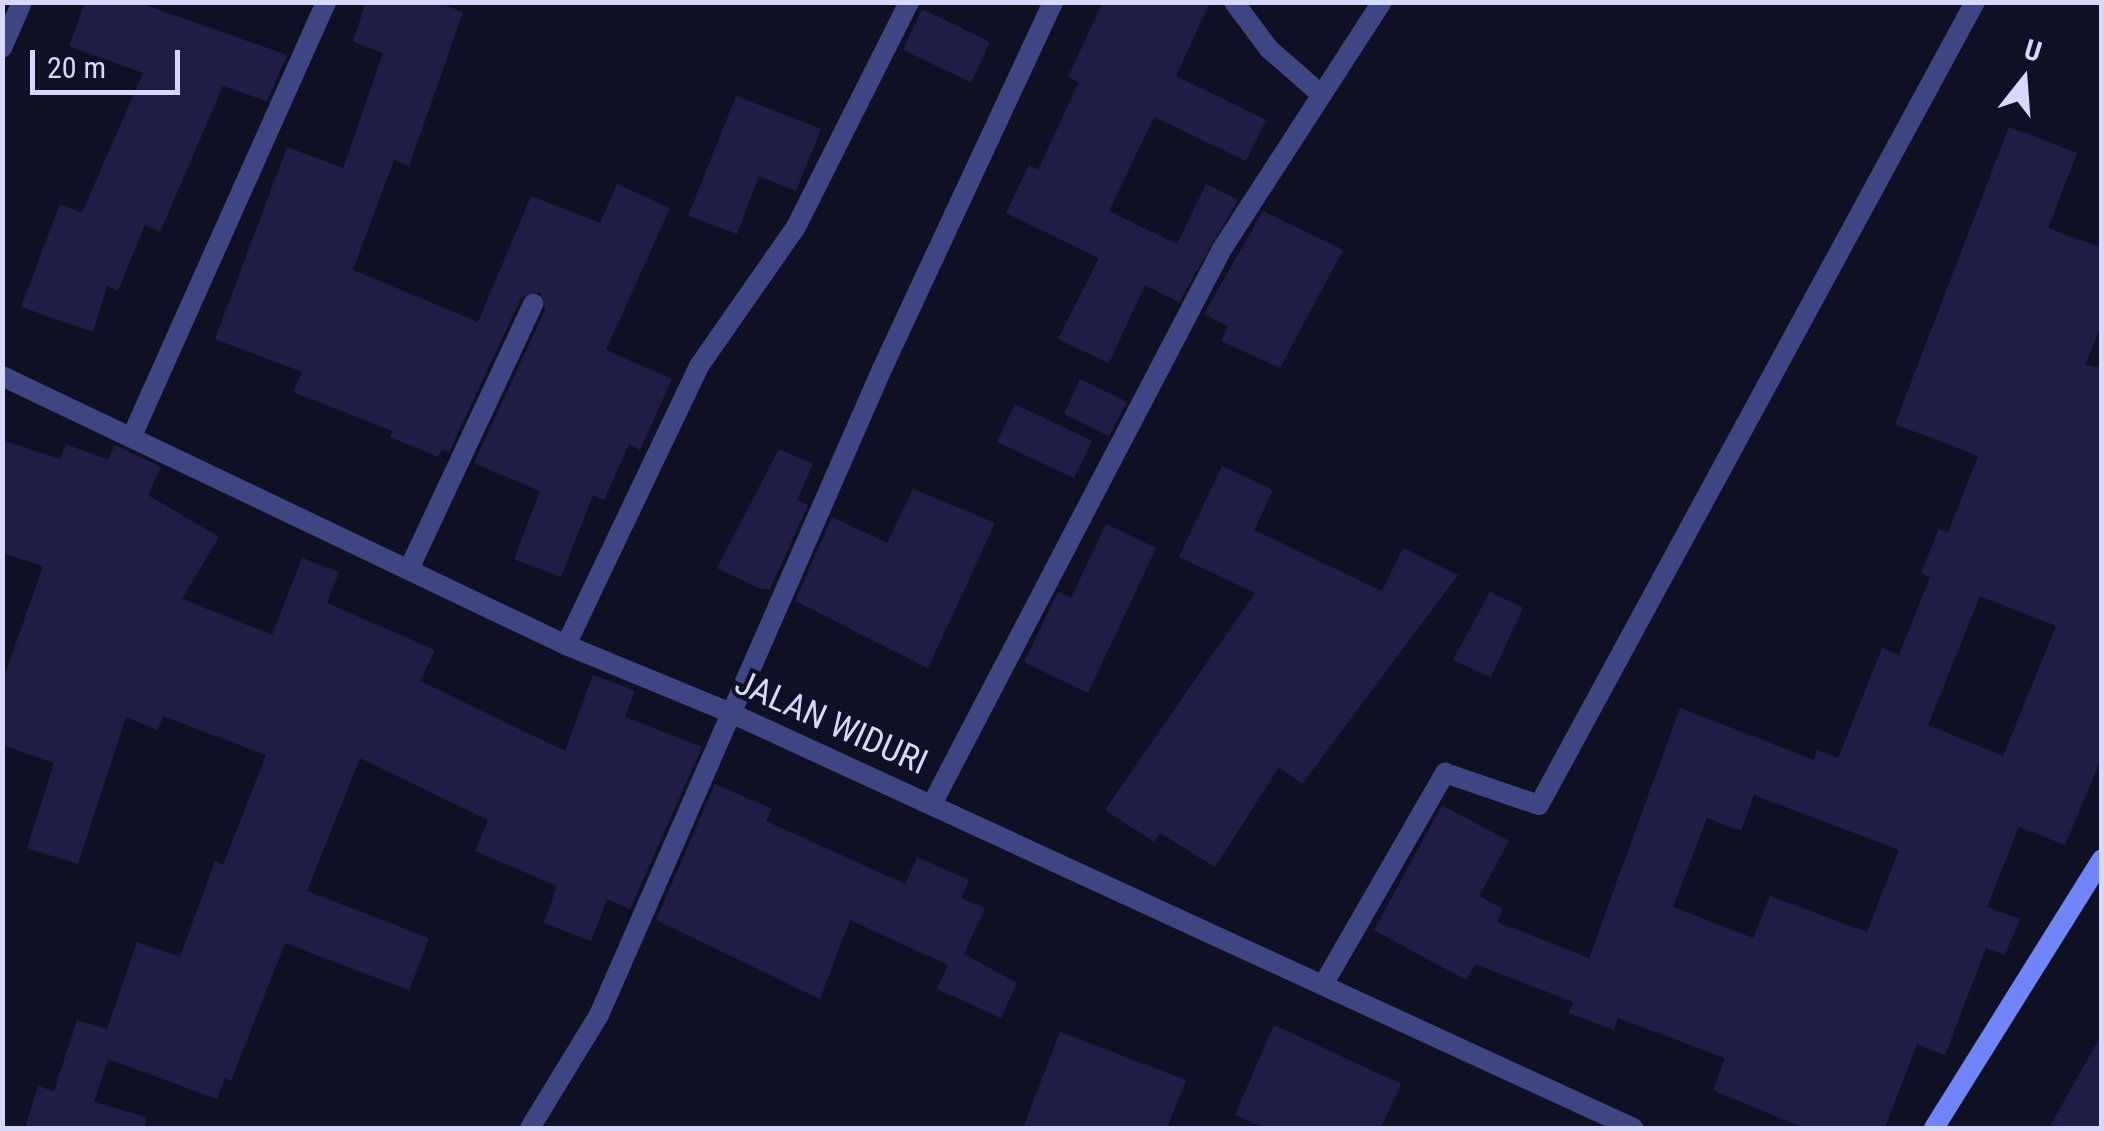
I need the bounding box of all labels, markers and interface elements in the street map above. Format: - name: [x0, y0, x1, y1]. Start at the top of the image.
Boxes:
- scale bar: [35, 30, 185, 92]
- north arrow: [1974, 30, 2074, 130]
- text: U: [2020, 33, 2045, 69]
- text: 20 m: [47, 50, 106, 85]
- street label: JALAN WIDURI: [728, 662, 934, 784]

